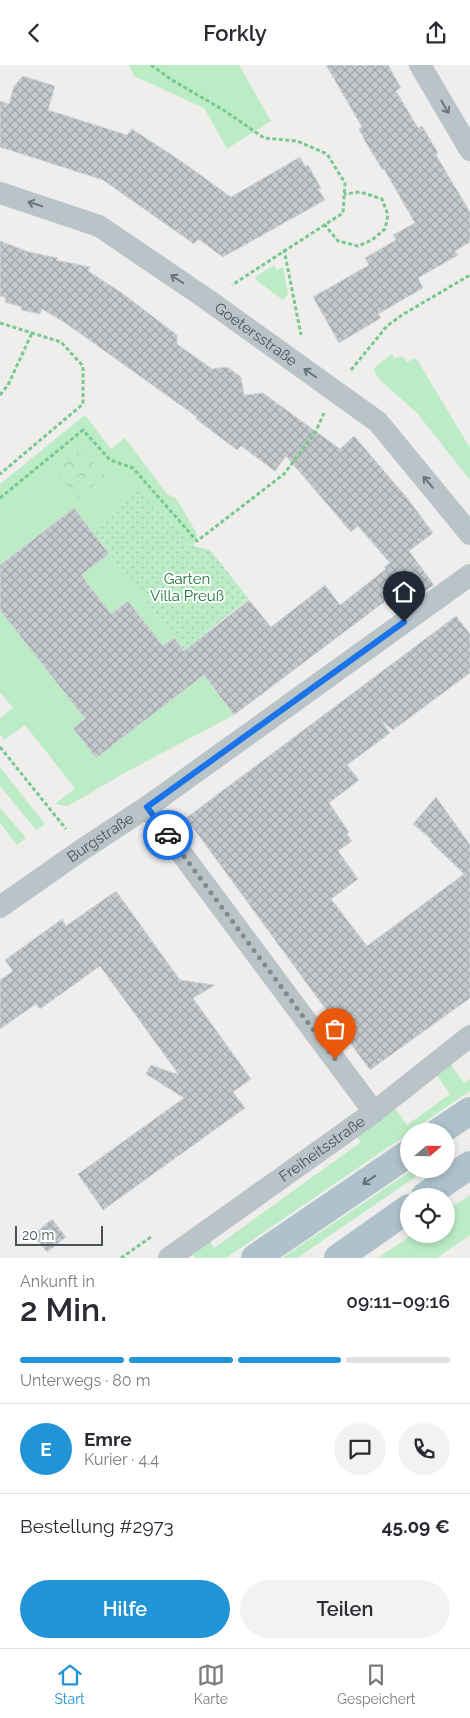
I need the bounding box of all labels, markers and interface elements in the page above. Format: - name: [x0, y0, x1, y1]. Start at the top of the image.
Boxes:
- icon: back: [20, 19, 48, 47]
- icon: share: [422, 19, 450, 47]
- text: Forkly: [203, 20, 267, 46]
- one-way arrow: [440, 99, 450, 114]
- one-way arrow: [27, 199, 43, 209]
- one-way arrow: [170, 274, 184, 284]
- street label: Goetersstraße: [211, 299, 301, 370]
- one-way arrow: [303, 368, 317, 378]
- one-way arrow: [423, 476, 434, 489]
- park label: Garten Villa Preuß: [150, 570, 224, 605]
- pin: [383, 571, 425, 622]
- icon: home: [390, 578, 418, 606]
- street label: Burgstraße: [64, 809, 137, 866]
- courier: [143, 810, 193, 860]
- icon: car: [154, 821, 182, 849]
- pin: [314, 1008, 356, 1059]
- icon: bag: [321, 1015, 349, 1043]
- street label: Freiheitsstraße: [276, 1112, 369, 1186]
- north arrow: [400, 1123, 455, 1177]
- map controls: [400, 1123, 455, 1243]
- one-way arrow: [362, 1175, 376, 1185]
- button: locate: [400, 1188, 455, 1243]
- scale bar: [15, 1223, 102, 1246]
- text: 20 m: [22, 1227, 54, 1243]
- text: Ankunft in: [20, 1272, 95, 1291]
- text: 09:11–09:16: [346, 1290, 450, 1312]
- text: 2 Min.: [20, 1291, 107, 1328]
- text: Unterwegs · 80 m: [20, 1371, 150, 1390]
- button: chat: [334, 1423, 386, 1475]
- button: phone: [398, 1423, 450, 1475]
- text: Emre: [84, 1428, 132, 1450]
- text: E: [40, 1438, 52, 1460]
- text: Kurier · 4.4: [84, 1450, 159, 1469]
- text: Bestellung #2973: [20, 1515, 174, 1537]
- text: 45.09 €: [382, 1515, 450, 1537]
- button: Hilfe: [20, 1580, 230, 1638]
- button: Teilen: [240, 1580, 450, 1638]
- tab: Start: [54, 1661, 85, 1707]
- tab: Karte: [194, 1661, 228, 1707]
- tab: Gespeichert: [337, 1661, 416, 1707]

